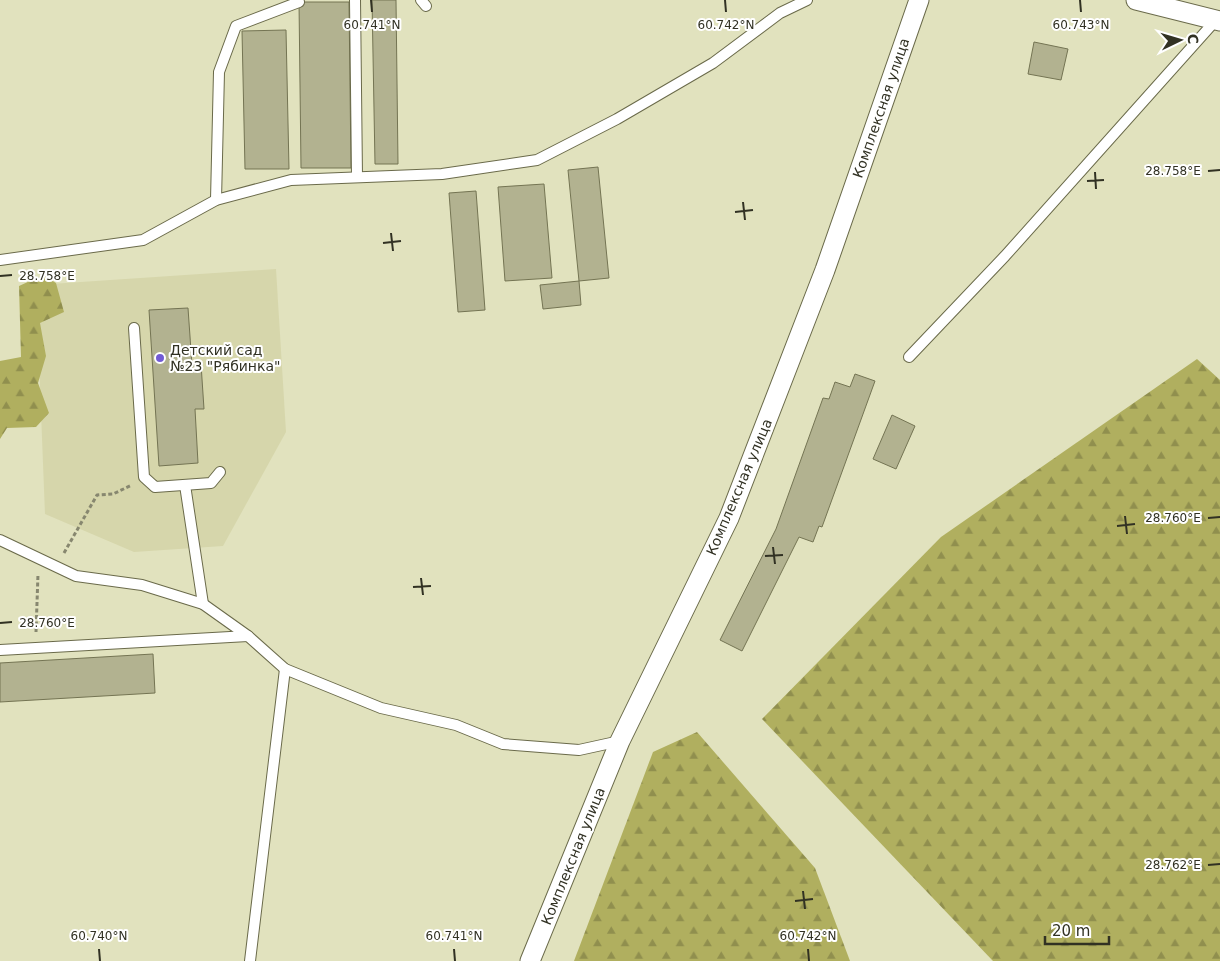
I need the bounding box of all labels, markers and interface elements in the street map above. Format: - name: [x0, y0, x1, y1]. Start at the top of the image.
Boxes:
- north arrow: [1155, 15, 1205, 65]
- text: 60.741°N: [344, 18, 400, 32]
- text: 60.742°N: [698, 18, 754, 32]
- text: 60.743°N: [1053, 18, 1109, 32]
- text: С: [1185, 33, 1201, 45]
- street label: Комплексная улица: [850, 36, 912, 180]
- text: 28.758°E: [1145, 164, 1201, 178]
- text: 28.758°E: [19, 269, 75, 283]
- place label: Детский сад №23 "Рябинка": [170, 342, 281, 374]
- marker: Детский сад №23 "Рябинка": [154, 352, 166, 364]
- street label: Комплексная улица: [703, 416, 775, 558]
- text: 28.760°E: [1145, 511, 1201, 525]
- text: 28.760°E: [19, 616, 75, 630]
- street label: Комплексная улица: [538, 785, 608, 927]
- text: 28.762°E: [1145, 858, 1201, 872]
- scale bar: [1045, 914, 1109, 946]
- text: 20 m: [1052, 922, 1090, 940]
- text: 60.740°N: [71, 929, 127, 943]
- text: 60.741°N: [426, 929, 482, 943]
- text: 60.742°N: [780, 929, 836, 943]

